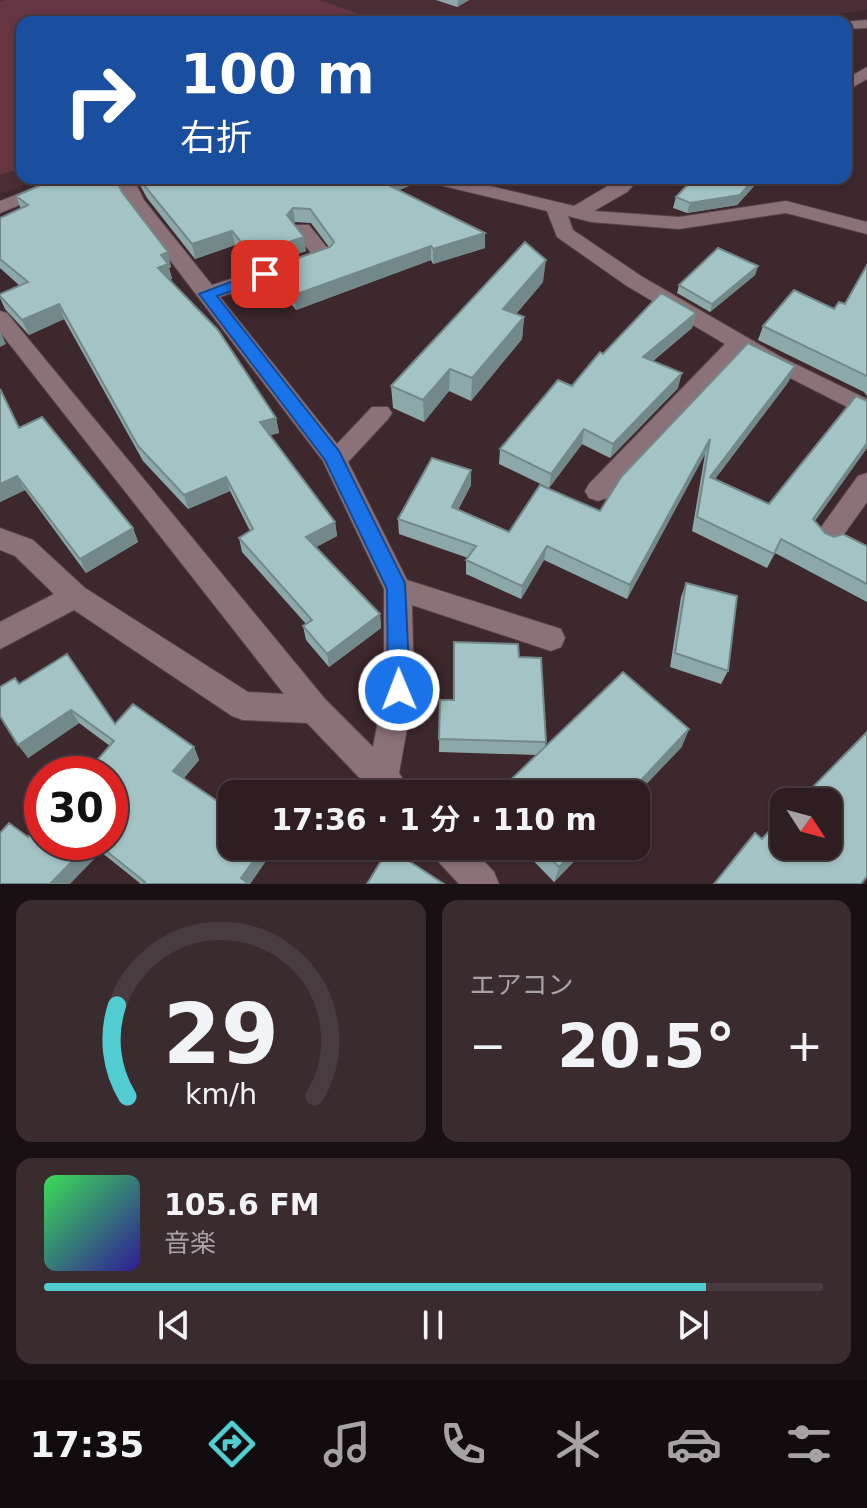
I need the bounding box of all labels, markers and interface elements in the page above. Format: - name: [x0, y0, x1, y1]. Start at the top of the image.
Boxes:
- text: 100 m: [180, 41, 375, 106]
- icon: right: [48, 48, 152, 152]
- text: 右折: [180, 117, 252, 158]
- pin: [231, 240, 299, 308]
- icon: arrive: [243, 252, 287, 296]
- position arrow: [357, 648, 441, 732]
- speed limit sign: 30: [24, 756, 128, 860]
- north arrow: [770, 788, 842, 860]
- map controls: [770, 788, 842, 860]
- text: 17:36 · 1 分 · 110 m: [271, 802, 597, 837]
- text: エアコン: [470, 970, 574, 1000]
- text: 29: [163, 986, 279, 1083]
- text: 20.5°: [557, 1011, 735, 1081]
- text: −: [470, 1020, 506, 1071]
- text: +: [786, 1020, 823, 1071]
- text: km/h: [185, 1077, 257, 1111]
- text: 105.6 FM: [164, 1187, 320, 1222]
- text: 音楽: [164, 1228, 216, 1258]
- icon: previous: [152, 1303, 196, 1347]
- icon: pause: [411, 1303, 455, 1347]
- icon: next: [671, 1303, 715, 1347]
- icon: directions: [204, 1416, 260, 1472]
- icon: music: [319, 1416, 375, 1472]
- icon: phone: [435, 1416, 491, 1472]
- icon: climate: [550, 1416, 606, 1472]
- icon: car: [666, 1416, 722, 1472]
- icon: filters: [781, 1416, 837, 1472]
- text: 17:35: [30, 1424, 144, 1465]

